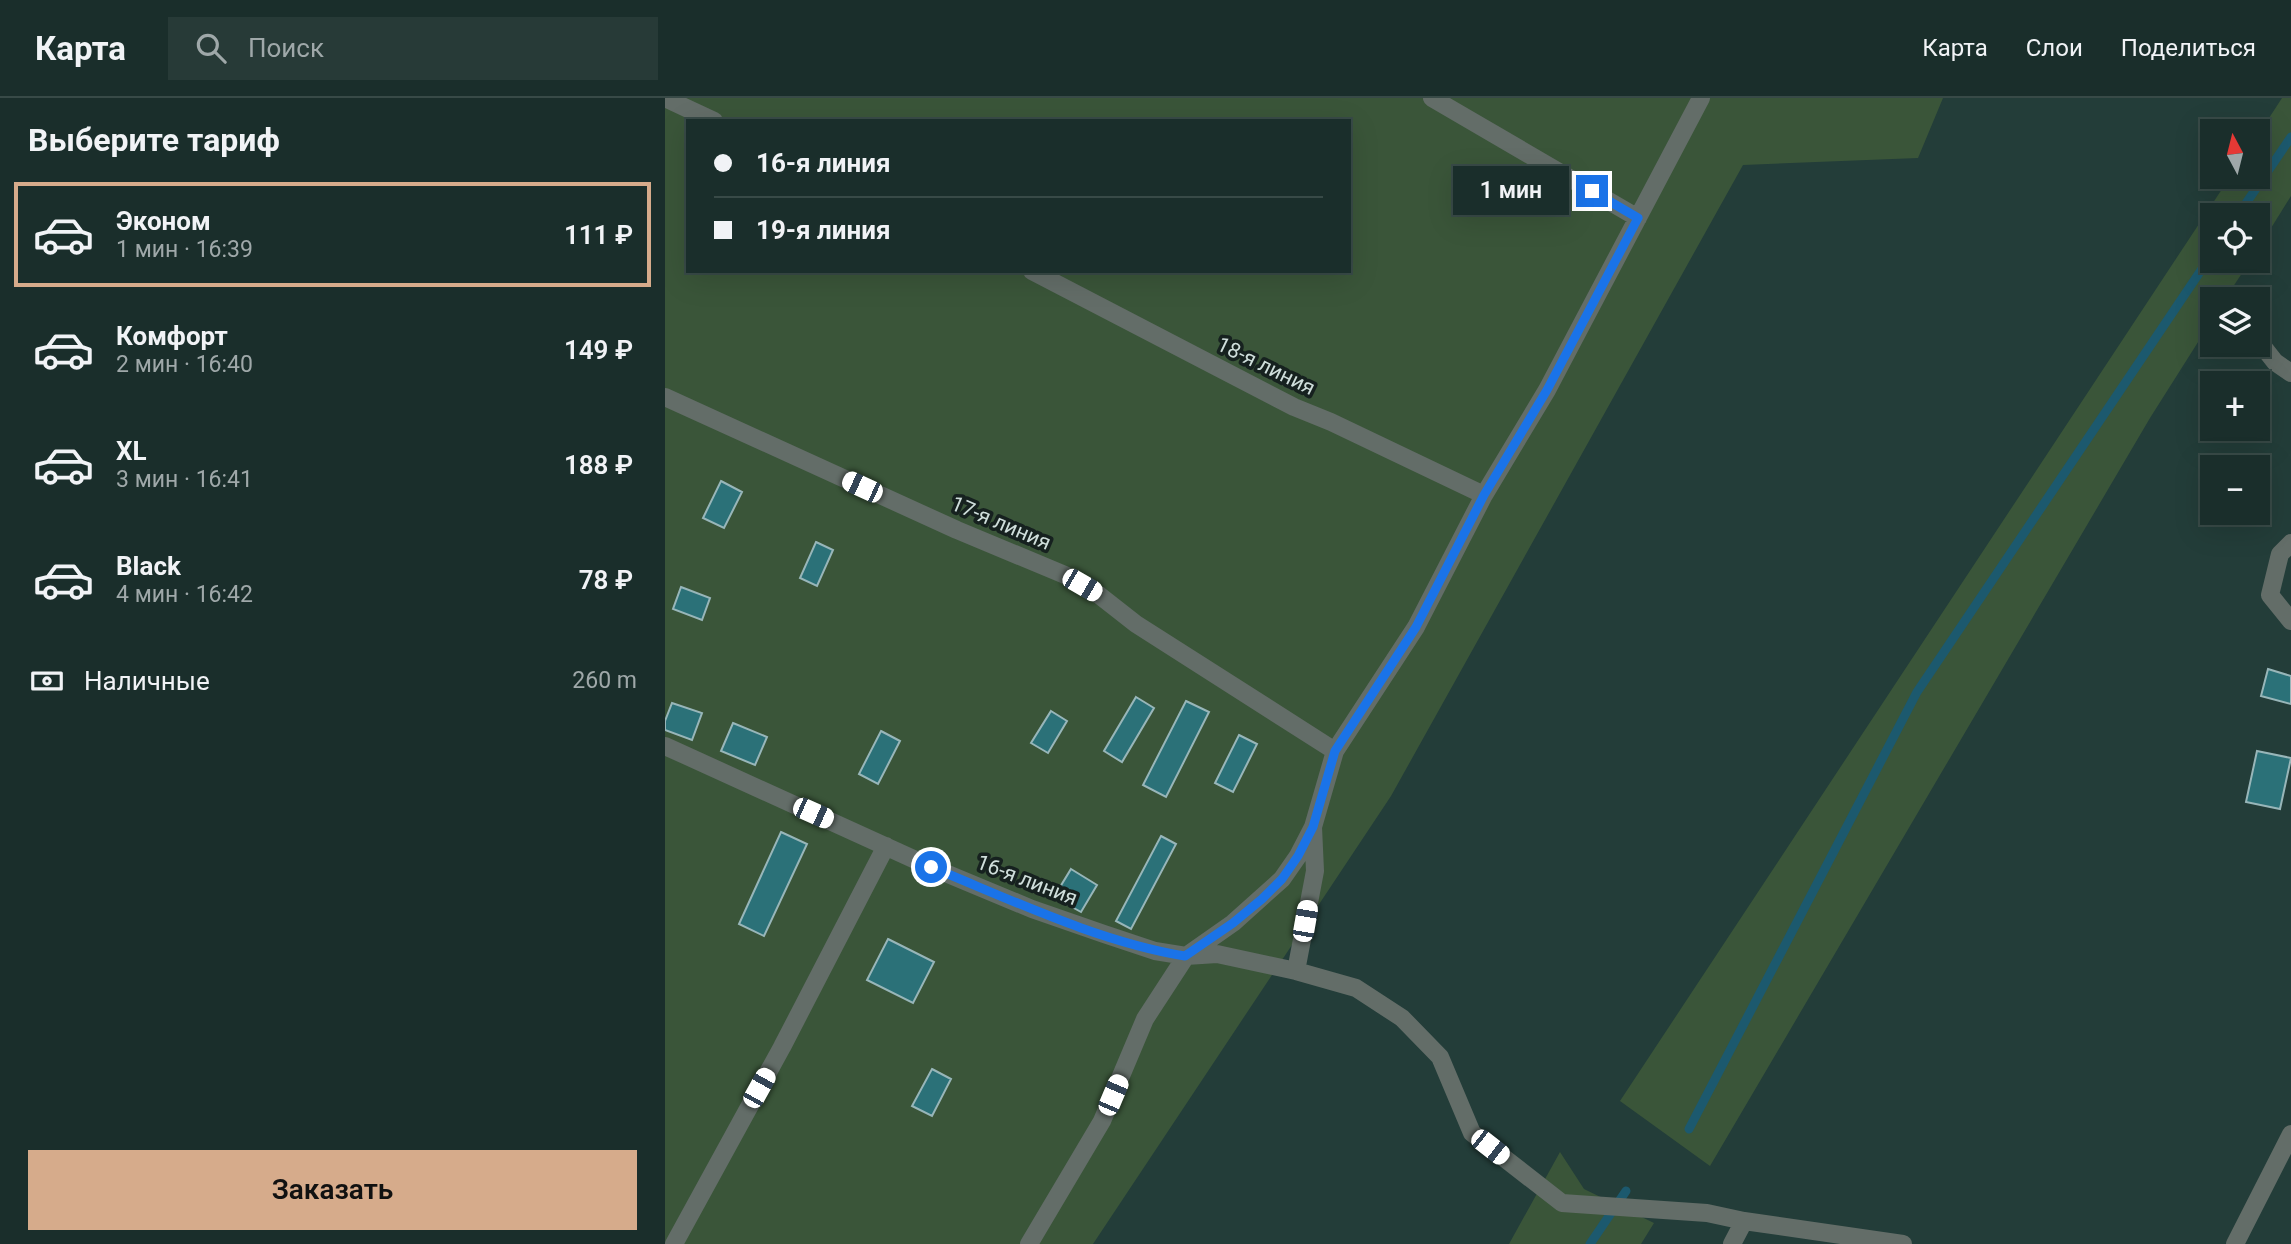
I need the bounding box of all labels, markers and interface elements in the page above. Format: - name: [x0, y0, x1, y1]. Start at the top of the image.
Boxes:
- search box: [168, 17, 658, 80]
- text: Карта: [35, 29, 126, 68]
- icon: search: [192, 29, 230, 67]
- text: Поиск: [248, 33, 324, 63]
- text: Карта: [1922, 34, 1988, 62]
- text: Слои: [2026, 34, 2083, 62]
- text: Поделиться: [2121, 34, 2256, 62]
- north arrow: [2200, 119, 2270, 189]
- map controls: [2200, 119, 2270, 525]
- text: Выберите тариф: [28, 121, 280, 159]
- text: 16-я линия: [756, 148, 891, 178]
- callout: 1 мин: [1452, 166, 1567, 216]
- route end: [1576, 175, 1608, 207]
- text: 1 мин: [1480, 177, 1542, 204]
- icon: car: [32, 203, 95, 266]
- button: locate: [2200, 203, 2270, 273]
- text: Эконом: [116, 206, 211, 236]
- text: 19-я линия: [756, 215, 891, 245]
- text: 111 ₽: [564, 220, 633, 250]
- text: 1 мин · 16:39: [116, 236, 253, 263]
- button: layers: [2200, 287, 2270, 357]
- icon: car: [32, 318, 95, 381]
- text: Комфорт: [116, 321, 228, 351]
- street label: 18-я линия: [1213, 332, 1319, 400]
- text: 149 ₽: [564, 335, 633, 365]
- text: 2 мин · 16:40: [116, 351, 253, 378]
- button: +: [2200, 371, 2270, 441]
- icon: car: [32, 433, 95, 496]
- text: XL: [116, 436, 147, 466]
- text: 188 ₽: [564, 450, 633, 480]
- button: −: [2200, 455, 2270, 525]
- text: 3 мин · 16:41: [116, 466, 253, 493]
- car: [839, 469, 886, 505]
- street label: 17-я линия: [947, 491, 1055, 555]
- icon: car: [32, 548, 95, 611]
- text: Black: [116, 551, 181, 581]
- text: 78 ₽: [579, 565, 633, 595]
- car: [1059, 565, 1106, 605]
- text: 4 мин · 16:42: [116, 581, 253, 608]
- icon: cash: [28, 662, 66, 700]
- text: Наличные: [84, 666, 210, 696]
- text: 260 m: [572, 667, 637, 694]
- car: [790, 795, 837, 831]
- street label: 16-я линия: [973, 850, 1081, 910]
- route start: [915, 851, 947, 883]
- car: [1292, 898, 1319, 944]
- car: [740, 1065, 779, 1111]
- car: [1096, 1072, 1131, 1118]
- car: [1467, 1126, 1514, 1168]
- button: Заказать: [28, 1150, 637, 1230]

